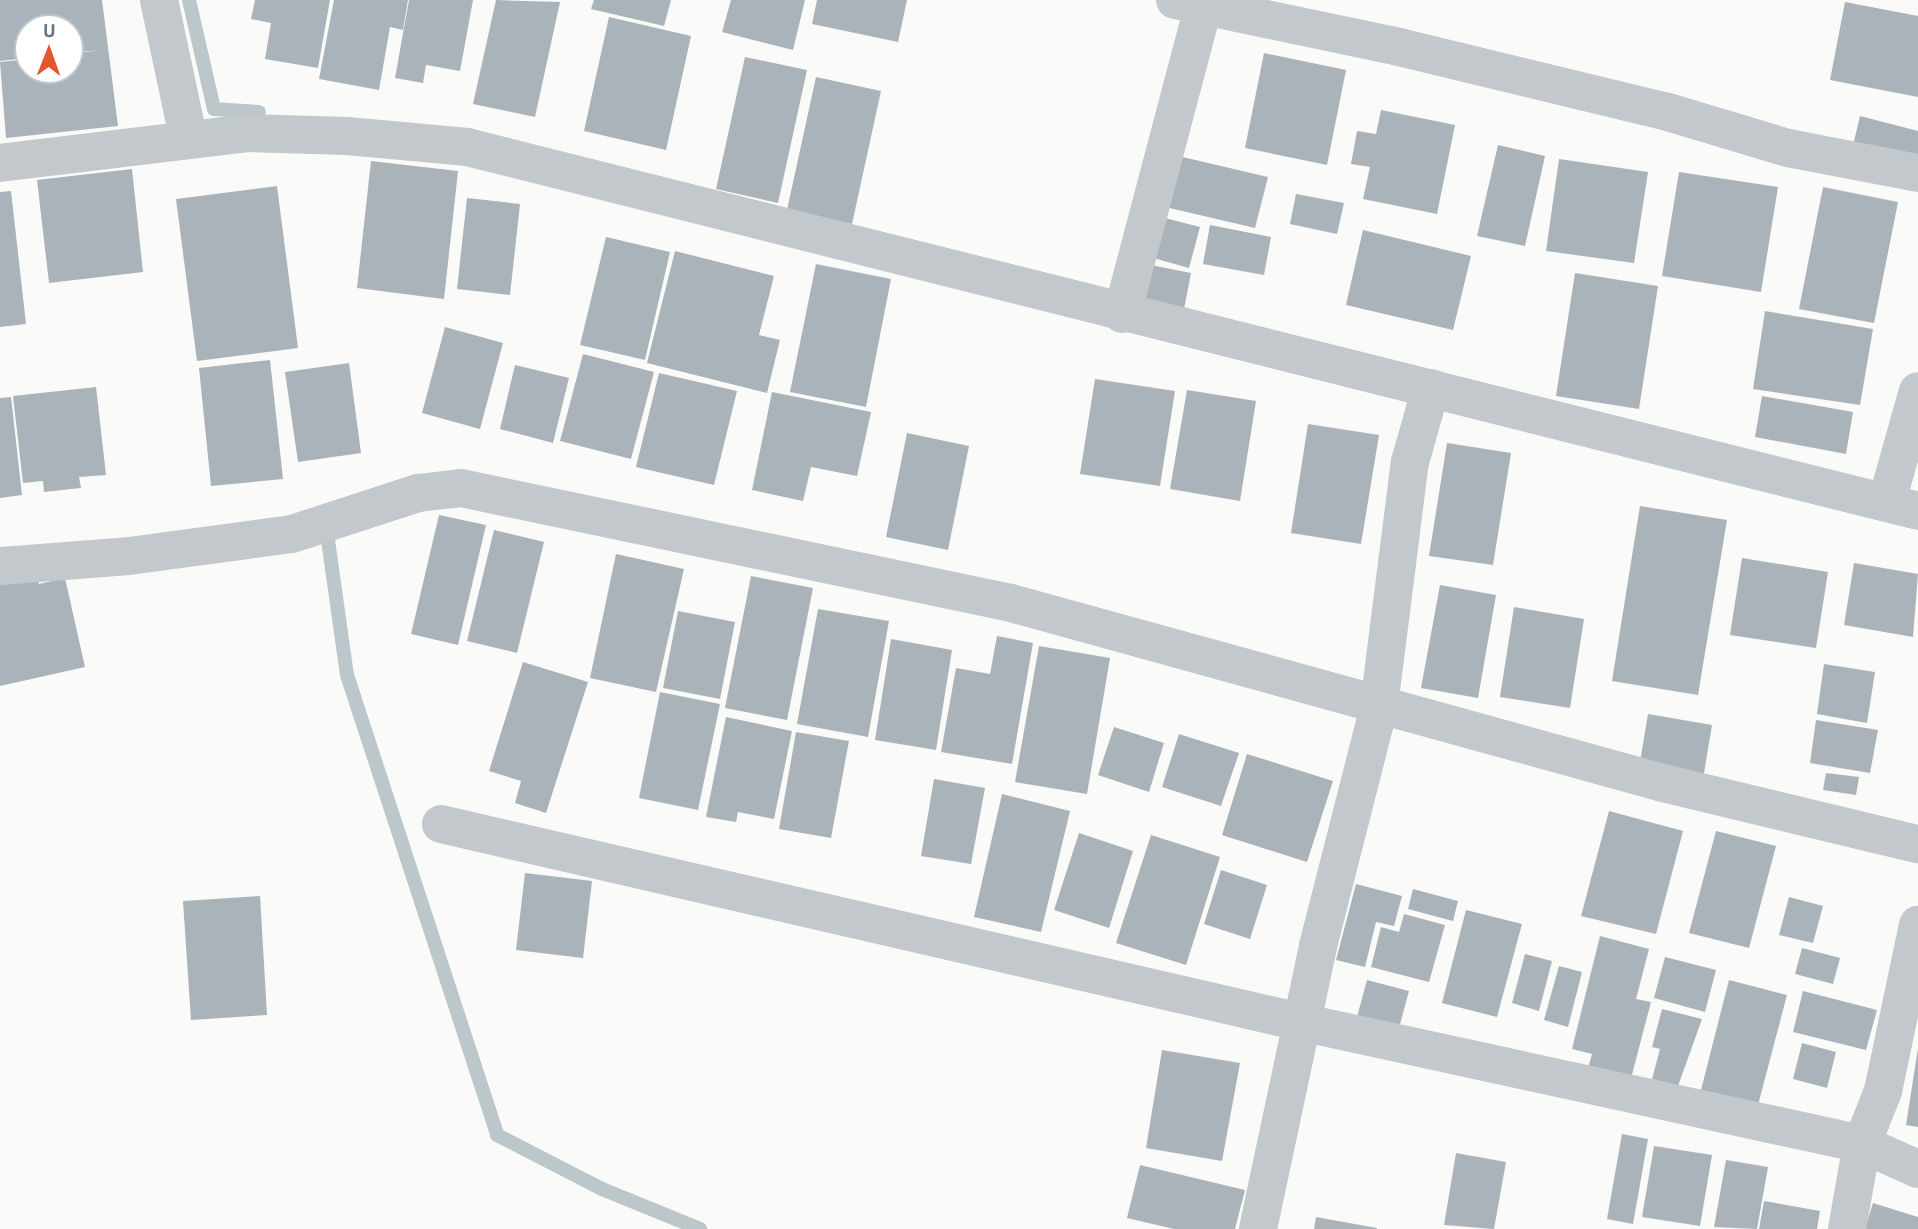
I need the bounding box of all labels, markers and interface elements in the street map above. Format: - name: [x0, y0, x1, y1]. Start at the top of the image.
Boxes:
- north arrow: [14, 14, 84, 84]
- text: U: [43, 15, 56, 44]

